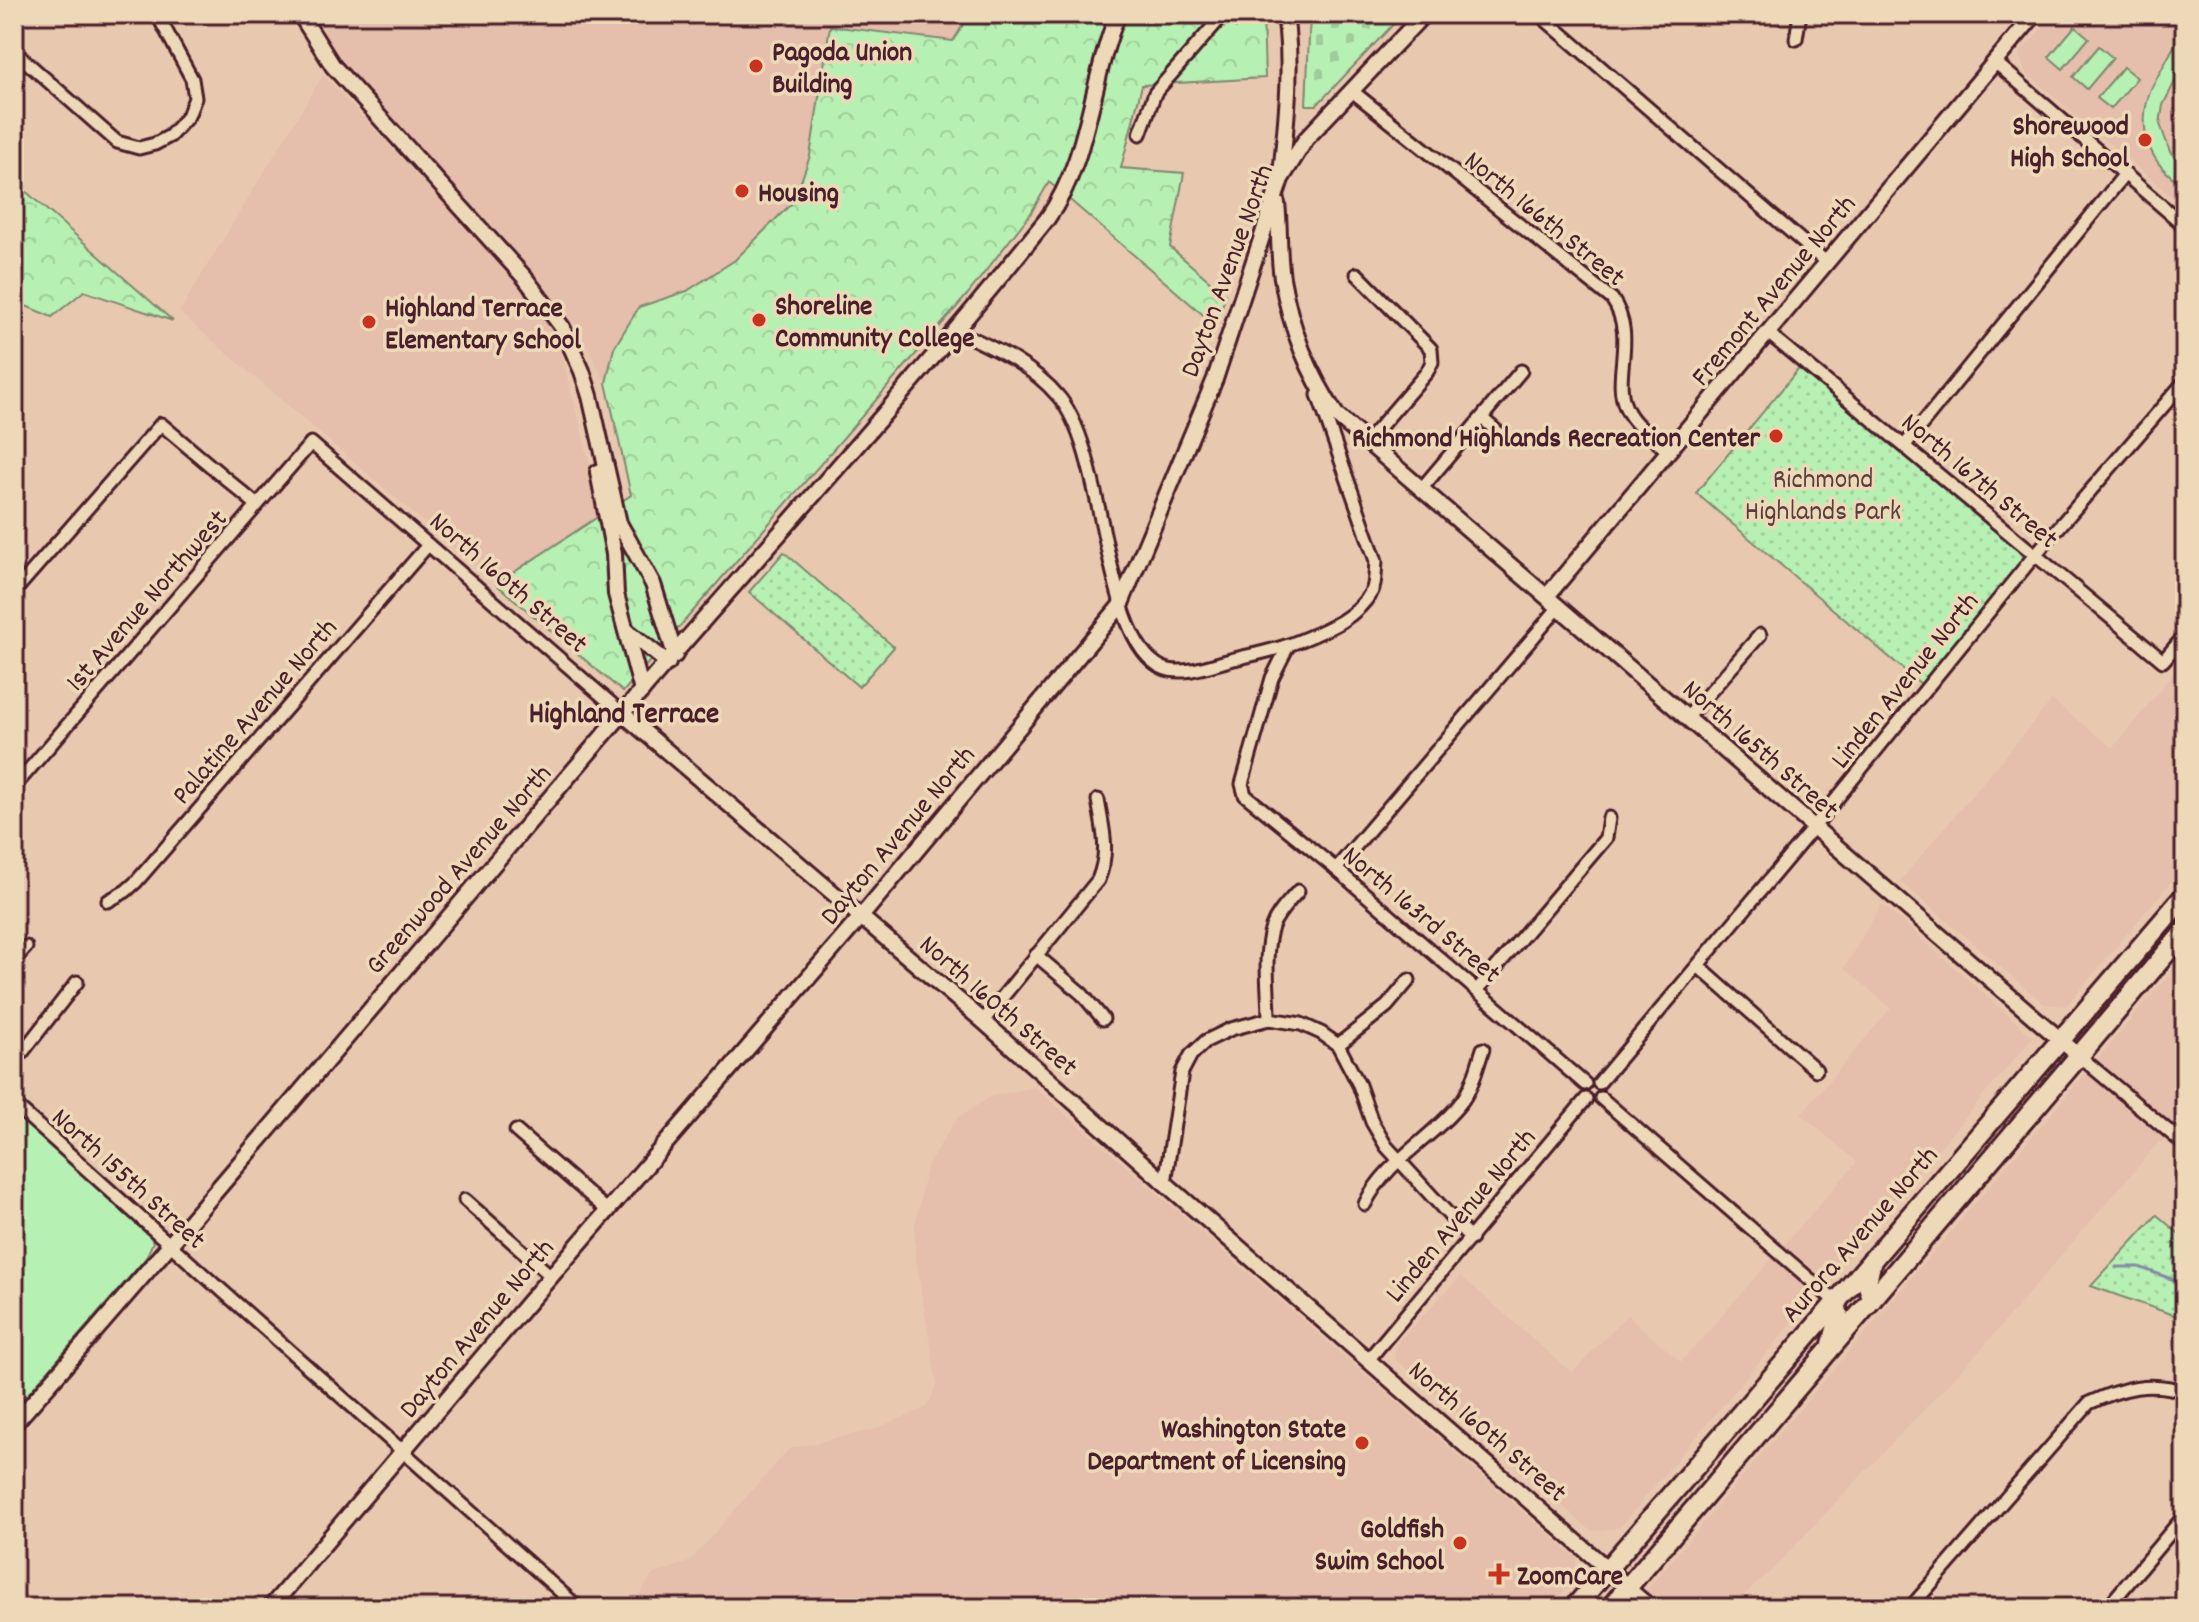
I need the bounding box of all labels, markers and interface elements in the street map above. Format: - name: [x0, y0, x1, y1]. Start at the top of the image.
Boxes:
- place label: Pagoda Union Building: [772, 35, 912, 107]
- marker: Pagoda Union Building: [747, 57, 765, 75]
- place label: Shorewood High School: [2010, 109, 2129, 181]
- marker: Shorewood High School: [2136, 131, 2154, 149]
- street label: North 166th Street: [1454, 143, 1632, 299]
- street label: Dayton Avenue North: [1173, 160, 1287, 384]
- place label: Housing: [758, 176, 839, 216]
- marker: Housing: [733, 182, 751, 200]
- street label: Fremont Avenue North: [1684, 188, 1868, 397]
- place label: Shoreline Community College: [775, 289, 975, 361]
- place label: Highland Terrace Elementary School: [385, 291, 581, 363]
- marker: Shoreline Community College: [750, 311, 768, 329]
- marker: Highland Terrace Elementary School: [360, 313, 378, 331]
- street label: North 167th Street: [1890, 405, 2065, 561]
- place label: Richmond Highlands Recreation Center: [1352, 421, 1761, 461]
- marker: Richmond Highlands Recreation Center: [1767, 427, 1785, 445]
- park label: Richmond Highlands Park: [1745, 462, 1901, 534]
- street label: 1st Avenue Northwest: [58, 502, 239, 702]
- street label: North 160th Street: [419, 504, 595, 665]
- street label: Linden Avenue North: [1823, 585, 1991, 779]
- street label: Palatine Avenue North: [164, 611, 349, 815]
- street label: North 165th Street: [1671, 672, 1846, 831]
- district label: Highland Terrace: [529, 695, 719, 738]
- street label: Dayton Avenue North: [813, 739, 987, 936]
- street label: Greenwood Avenue North: [358, 757, 564, 985]
- street label: North 163rd Street: [1332, 838, 1508, 995]
- street label: North 160th Street: [909, 927, 1085, 1088]
- street label: North 155th Street: [40, 1100, 213, 1261]
- street label: Linden Avenue North: [1378, 1121, 1548, 1313]
- street label: Aurora Avenue North: [1774, 1139, 1950, 1334]
- street label: Dayton Avenue North: [392, 1232, 566, 1429]
- street label: North 160th Street: [1398, 1353, 1574, 1514]
- place label: Washington State Department of Licensing: [1087, 1412, 1346, 1484]
- marker: Washington State Department of Licensing: [1353, 1434, 1371, 1452]
- place label: Goldfish Swim School: [1315, 1512, 1444, 1584]
- marker: Goldfish Swim School: [1451, 1534, 1469, 1552]
- place label: ZoomCare: [1517, 1559, 1623, 1599]
- marker: ZoomCare: [1488, 1563, 1510, 1585]

